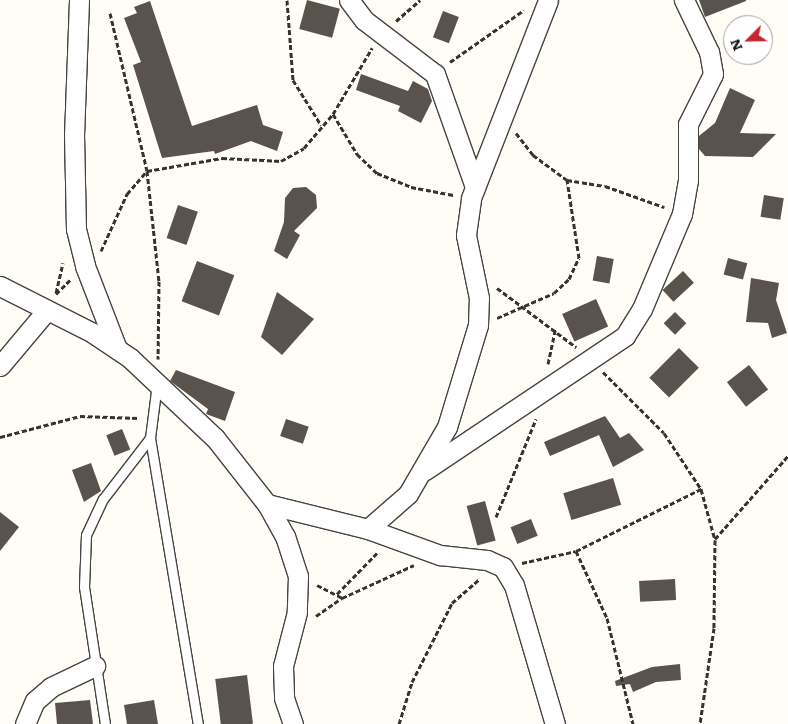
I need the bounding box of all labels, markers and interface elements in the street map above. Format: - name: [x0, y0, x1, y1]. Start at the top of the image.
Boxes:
- north arrow: [723, 15, 773, 65]
- text: N: [724, 36, 747, 55]

